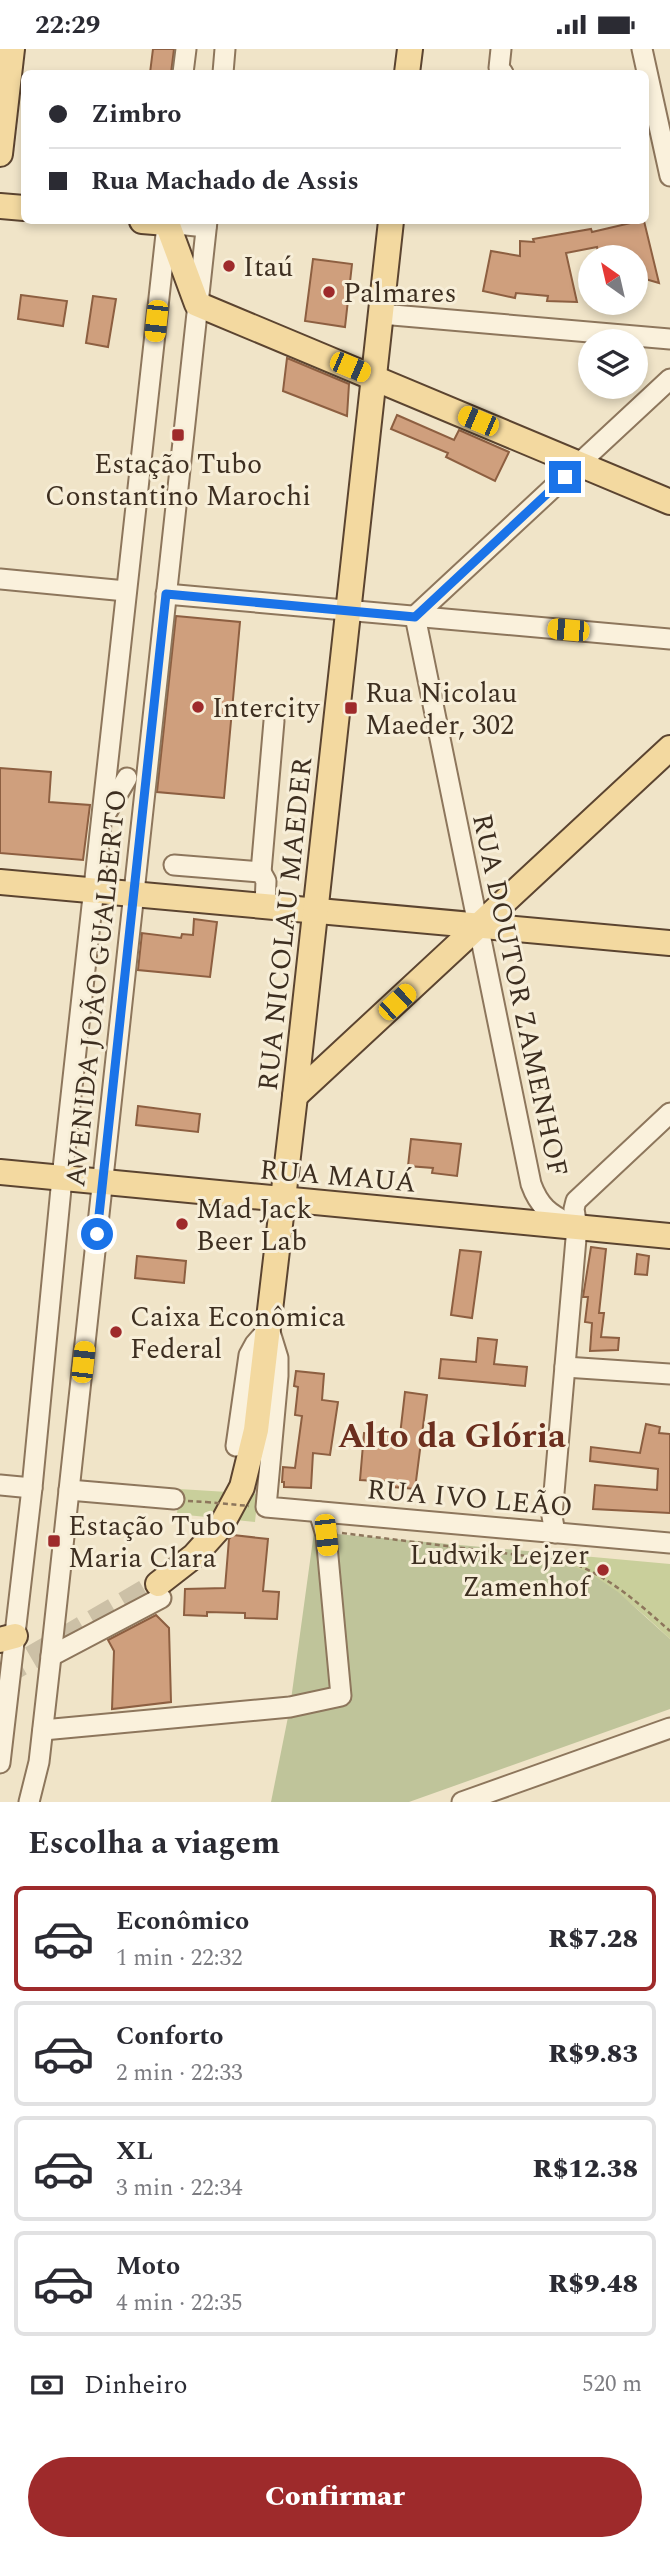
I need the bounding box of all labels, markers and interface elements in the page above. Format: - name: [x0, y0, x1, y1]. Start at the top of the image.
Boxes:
- text: 22:29: [35, 5, 100, 45]
- text: Zimbro: [91, 94, 181, 134]
- text: Rua Machado de Assis: [91, 161, 359, 201]
- north arrow: [578, 245, 648, 315]
- map controls: [578, 245, 648, 399]
- place label: Itaú: [243, 246, 293, 289]
- marker: Itaú: [221, 258, 237, 274]
- place label: Palmares: [343, 272, 457, 315]
- marker: Palmares: [321, 284, 337, 300]
- car: [144, 299, 169, 343]
- button: layers: [578, 329, 648, 399]
- car: [327, 349, 374, 385]
- car: [455, 403, 502, 439]
- marker: Estação Tubo Constantino Marochi: [170, 427, 186, 443]
- place label: Estação Tubo Constantino Marochi: [45, 443, 311, 518]
- route end: [549, 461, 581, 493]
- car: [547, 618, 590, 642]
- place label: Rua Nicolau Maeder, 302: [365, 672, 517, 747]
- place label: Intercity: [212, 687, 321, 730]
- marker: Intercity: [190, 699, 206, 715]
- marker: Rua Nicolau Maeder, 302: [343, 700, 359, 716]
- street label: RUA NICOLAU MAEDER: [247, 755, 324, 1093]
- street label: AVENIDA JOÃO GUALBERTO: [54, 787, 139, 1189]
- street label: RUA DOUTOR ZAMENHOF: [460, 810, 579, 1181]
- car: [375, 980, 420, 1024]
- street label: RUA MAUÁ: [258, 1148, 418, 1205]
- place label: Mad Jack Beer Lab: [196, 1188, 312, 1263]
- marker: Mad Jack Beer Lab: [174, 1216, 190, 1232]
- route start: [81, 1218, 113, 1250]
- place label: Caixa Econômica Federal: [130, 1296, 346, 1371]
- marker: Caixa Econômica Federal: [108, 1324, 124, 1340]
- car: [71, 1340, 96, 1384]
- district label: Alto da Glória: [338, 1410, 566, 1463]
- street label: RUA IVO LEÃO: [365, 1468, 575, 1529]
- place label: Estação Tubo Maria Clara: [68, 1505, 236, 1580]
- car: [314, 1513, 339, 1557]
- marker: Estação Tubo Maria Clara: [46, 1533, 62, 1549]
- place label: Ludwik Lejzer Zamenhof: [410, 1534, 591, 1609]
- marker: Ludwik Lejzer Zamenhof: [595, 1562, 611, 1578]
- text: Escolha a viagem: [28, 1819, 280, 1868]
- text: Econômico: [116, 1901, 249, 1941]
- icon: car: [32, 1907, 95, 1970]
- text: R$7.28: [548, 1919, 638, 1959]
- text: 1 min · 22:32: [116, 1941, 243, 1976]
- text: Conforto: [116, 2016, 224, 2056]
- icon: car: [32, 2022, 95, 2085]
- text: R$9.83: [548, 2034, 638, 2074]
- text: 2 min · 22:33: [116, 2056, 243, 2091]
- text: XL: [116, 2131, 153, 2171]
- icon: car: [32, 2137, 95, 2200]
- text: R$12.38: [533, 2149, 638, 2189]
- text: 3 min · 22:34: [116, 2171, 243, 2206]
- text: Moto: [116, 2246, 180, 2286]
- icon: car: [32, 2252, 95, 2315]
- text: R$9.48: [548, 2264, 638, 2304]
- text: 4 min · 22:35: [116, 2286, 243, 2321]
- text: Dinheiro: [84, 2365, 188, 2405]
- icon: cash: [28, 2366, 66, 2404]
- text: 520 m: [582, 2367, 642, 2402]
- button: Confirmar: [28, 2457, 642, 2537]

